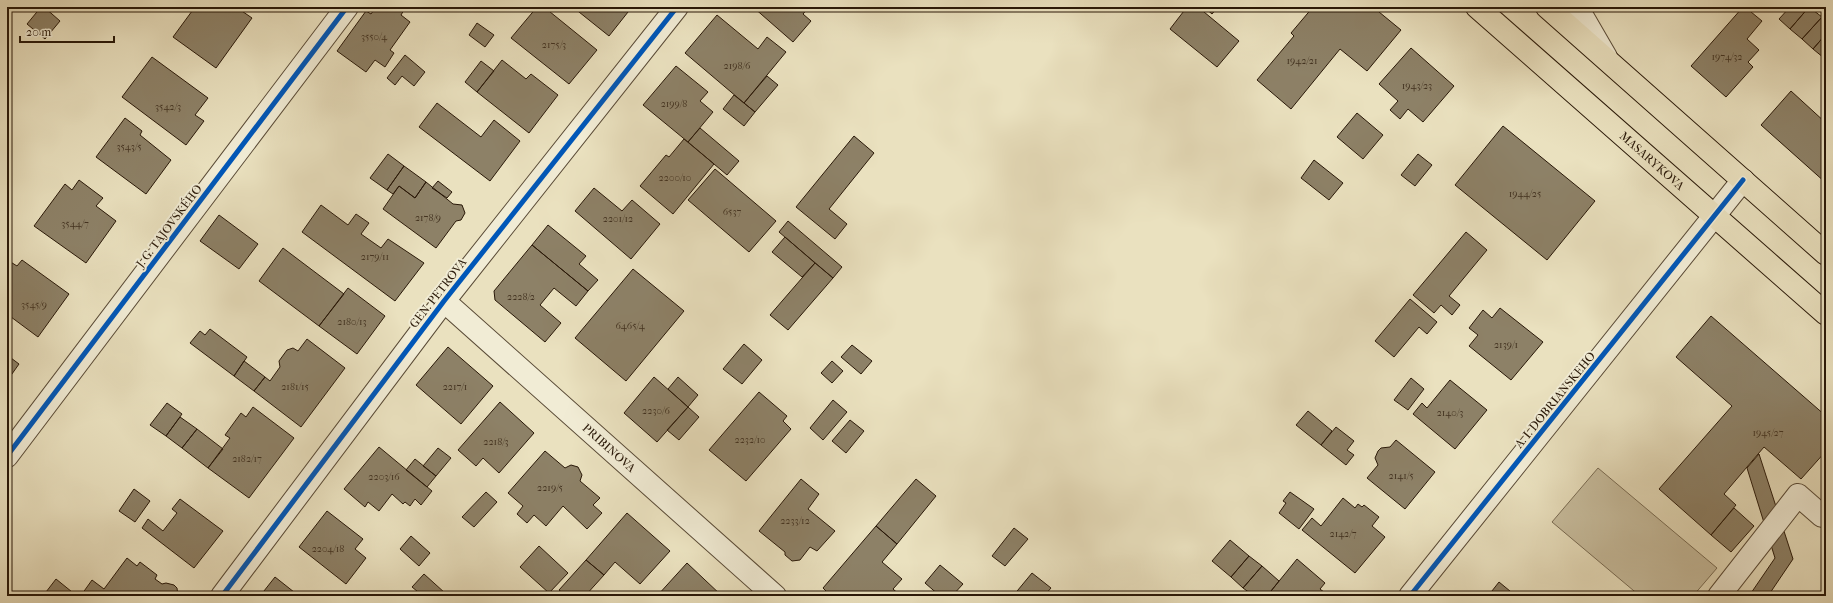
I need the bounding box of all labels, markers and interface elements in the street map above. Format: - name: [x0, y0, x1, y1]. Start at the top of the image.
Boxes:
- scale bar: [20, 18, 114, 44]
- text: 20 m: [26, 25, 51, 39]
- house number: 3550/4: [361, 31, 388, 43]
- house number: 2175/3: [542, 39, 566, 51]
- house number: 1974/32: [1712, 51, 1742, 63]
- house number: 1942/21: [1287, 55, 1317, 67]
- house number: 2198/6: [724, 60, 751, 72]
- house number: 1943/23: [1402, 80, 1432, 92]
- house number: 2199/8: [661, 98, 687, 110]
- house number: 3542/3: [155, 101, 181, 113]
- street label: MASARYKOVA: [1617, 129, 1687, 193]
- house number: 3543/5: [116, 141, 142, 153]
- house number: 2200/10: [659, 172, 691, 184]
- street label: J. G. TAJOVSKÉHO: [132, 181, 205, 271]
- house number: 1944/25: [1509, 188, 1541, 200]
- house number: 6537: [723, 206, 742, 218]
- house number: 2178/9: [415, 212, 441, 224]
- house number: 2201/12: [603, 213, 633, 225]
- house number: 3544/7: [61, 218, 89, 230]
- house number: 2179/11: [361, 251, 389, 263]
- street label: GEN. PETROVA: [406, 255, 470, 331]
- house number: 2228/2: [507, 291, 535, 303]
- house number: 3545/9: [21, 299, 47, 311]
- house number: 2180/13: [337, 316, 367, 328]
- house number: 6465/4: [615, 320, 646, 332]
- house number: 2139/1: [1494, 339, 1518, 351]
- street label: A. I. DOBRIANSKEHO: [1511, 349, 1598, 452]
- house number: 2181/15: [281, 381, 309, 393]
- house number: 2217/1: [443, 381, 467, 393]
- house number: 2230/6: [642, 405, 670, 417]
- house number: 2140/3: [1437, 407, 1463, 419]
- street label: PRIBINOVA: [580, 421, 638, 475]
- house number: 1945/27: [1752, 427, 1784, 439]
- house number: 2232/10: [735, 434, 766, 446]
- house number: 2218/3: [483, 436, 509, 448]
- house number: 2182/17: [232, 453, 262, 465]
- house number: 2141/5: [1389, 470, 1413, 482]
- house number: 2203/16: [368, 471, 400, 483]
- house number: 2219/5: [537, 482, 563, 494]
- house number: 2233/12: [780, 515, 810, 527]
- house number: 2142/7: [1329, 528, 1357, 540]
- house number: 2204/18: [312, 543, 344, 555]

